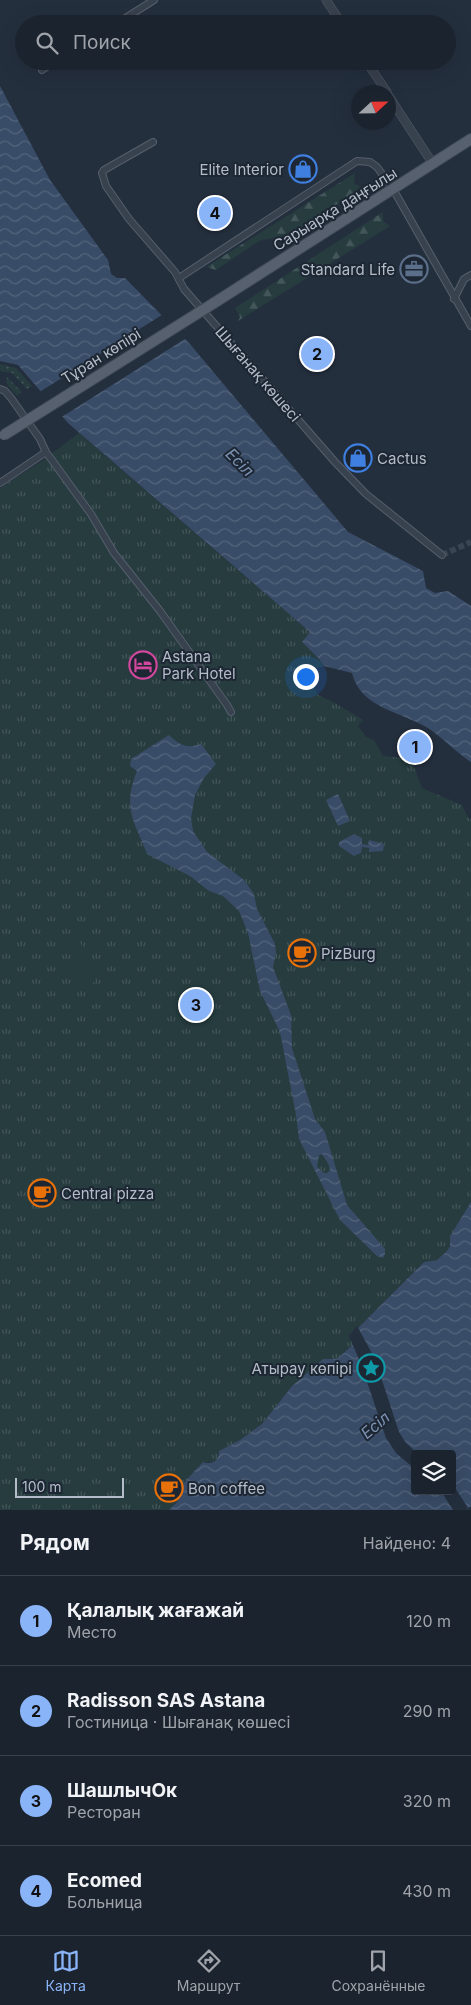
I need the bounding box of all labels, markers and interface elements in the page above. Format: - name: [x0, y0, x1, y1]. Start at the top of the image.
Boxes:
- search box: [15, 15, 456, 70]
- icon: search: [33, 29, 61, 57]
- text: Поиск: [73, 31, 131, 54]
- north arrow: [351, 85, 396, 130]
- shop icon: Elite Interior: [288, 154, 318, 184]
- place label: Elite Interior: [199, 160, 284, 179]
- street label: Сарыарқа даңғылы: [270, 163, 400, 255]
- pin: 4: [199, 194, 231, 232]
- office icon: Standard Life: [399, 254, 429, 284]
- place label: Standard Life: [301, 260, 395, 279]
- street label: Шығанақ көшесі: [211, 322, 305, 426]
- street label: Тұран көпірі: [58, 324, 144, 388]
- pin: 2: [301, 335, 333, 373]
- shop icon: Cactus: [343, 443, 373, 473]
- water label: Есіл: [222, 444, 258, 480]
- place label: Cactus: [377, 449, 427, 468]
- place label: Astana Park Hotel: [162, 647, 236, 683]
- hotel icon: Astana Park Hotel: [128, 650, 158, 680]
- your location: [293, 664, 319, 690]
- pin: 1: [399, 728, 431, 766]
- cafe icon: PizBurg: [287, 938, 317, 968]
- place label: PizBurg: [321, 944, 376, 963]
- pin: 3: [180, 986, 212, 1024]
- cafe icon: Central pizza: [27, 1178, 57, 1208]
- place label: Central pizza: [61, 1184, 154, 1203]
- place icon: Атырау көпірі: [356, 1353, 386, 1383]
- place label: Атырау көпірі: [251, 1359, 352, 1378]
- water label: Есіл: [356, 1407, 394, 1443]
- map controls: [411, 1450, 456, 1495]
- button: layers: [411, 1450, 456, 1495]
- cafe icon: Bon coffee: [154, 1473, 184, 1503]
- scale bar: [15, 1475, 124, 1498]
- text: 100 m: [22, 1478, 62, 1495]
- place label: Bon coffee: [188, 1479, 265, 1498]
- text: Рядом: [20, 1530, 90, 1555]
- text: Найдено: 4: [363, 1533, 451, 1553]
- text: Қалалық жағажай: [67, 1599, 244, 1622]
- text: 1: [33, 1611, 39, 1631]
- text: 120 m: [406, 1611, 451, 1631]
- text: Место: [67, 1622, 117, 1642]
- text: Radisson SAS Astana: [67, 1689, 265, 1712]
- text: 2: [31, 1701, 41, 1721]
- text: 290 m: [403, 1701, 451, 1721]
- text: Гостиница · Шығанақ көшесі: [67, 1712, 290, 1732]
- text: ШашлычОк: [67, 1779, 177, 1802]
- text: 3: [31, 1791, 41, 1811]
- text: 320 m: [403, 1791, 451, 1811]
- text: Ресторан: [67, 1802, 141, 1822]
- text: Ecomed: [67, 1869, 142, 1892]
- text: 4: [31, 1881, 41, 1901]
- text: 430 m: [402, 1881, 451, 1901]
- text: Больница: [67, 1892, 143, 1912]
- tab: Карта: [46, 1947, 86, 1994]
- tab: Маршрут: [177, 1947, 240, 1994]
- tab: Сохранённые: [331, 1947, 425, 1994]

